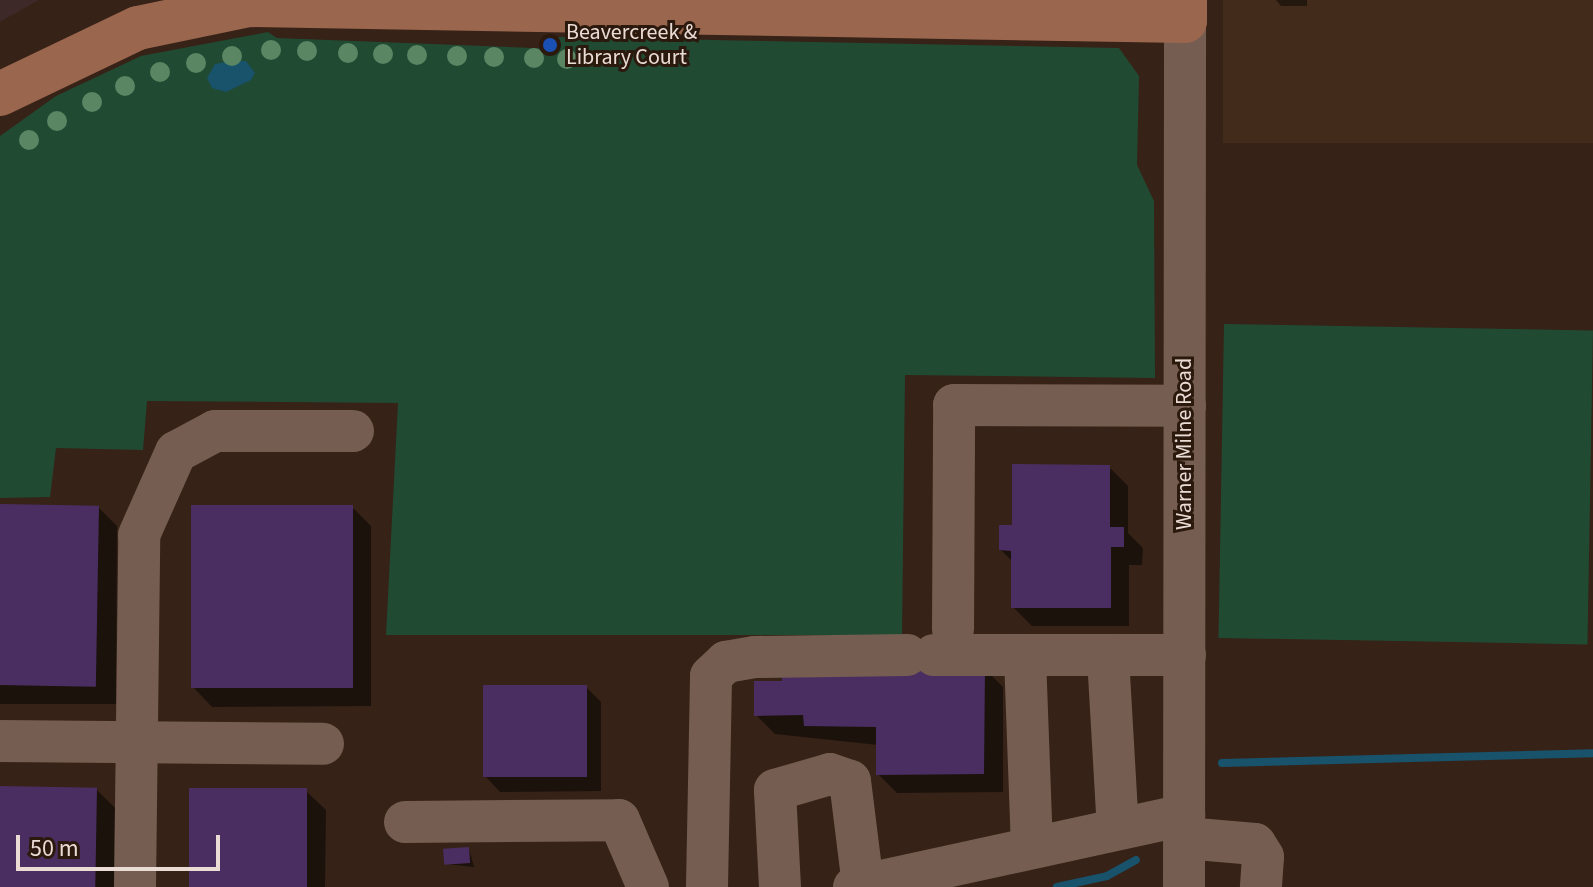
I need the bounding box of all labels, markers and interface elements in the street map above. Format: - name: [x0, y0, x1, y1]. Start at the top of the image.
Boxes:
- place label: Beavercreek & Library Court: [566, 19, 697, 70]
- marker: Beavercreek & Library Court: [541, 36, 559, 54]
- street label: Warner Milne Road: [1172, 358, 1198, 530]
- scale bar: [20, 819, 224, 869]
- text: 50 m: [30, 831, 79, 866]

